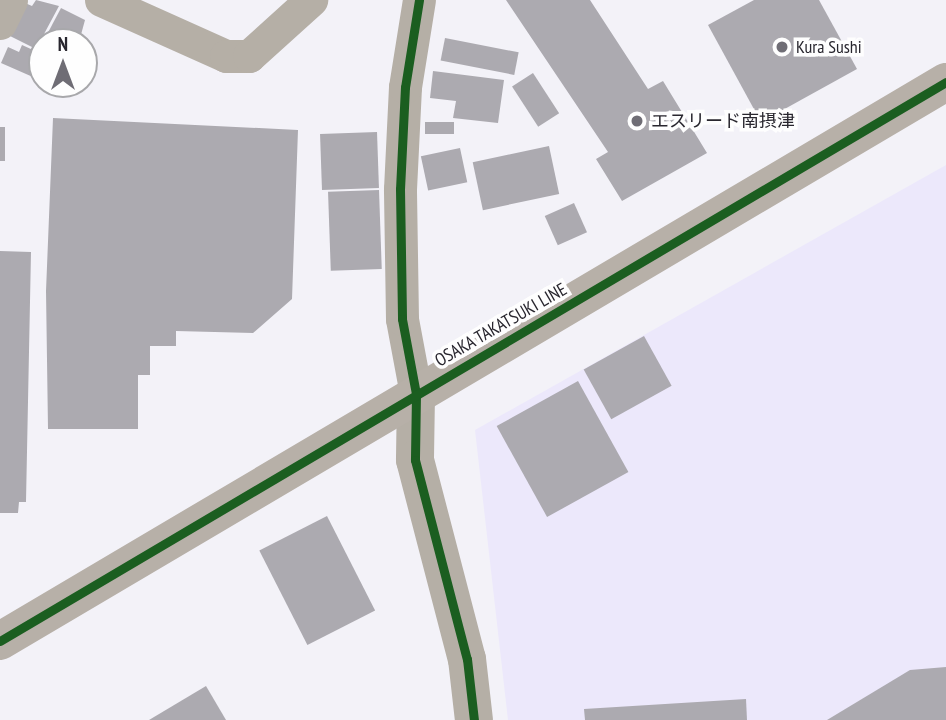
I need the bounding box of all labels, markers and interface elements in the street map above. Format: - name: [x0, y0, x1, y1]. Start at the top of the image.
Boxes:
- north arrow: [28, 28, 98, 98]
- text: N: [58, 32, 68, 56]
- place label: Kura Sushi: [796, 36, 862, 58]
- marker: Kura Sushi: [774, 39, 790, 55]
- place label: エスリード南摂津: [651, 110, 795, 132]
- marker: エスリード南摂津: [629, 113, 645, 129]
- street label: OSAKA TAKATSUKI LINE: [431, 278, 571, 372]

